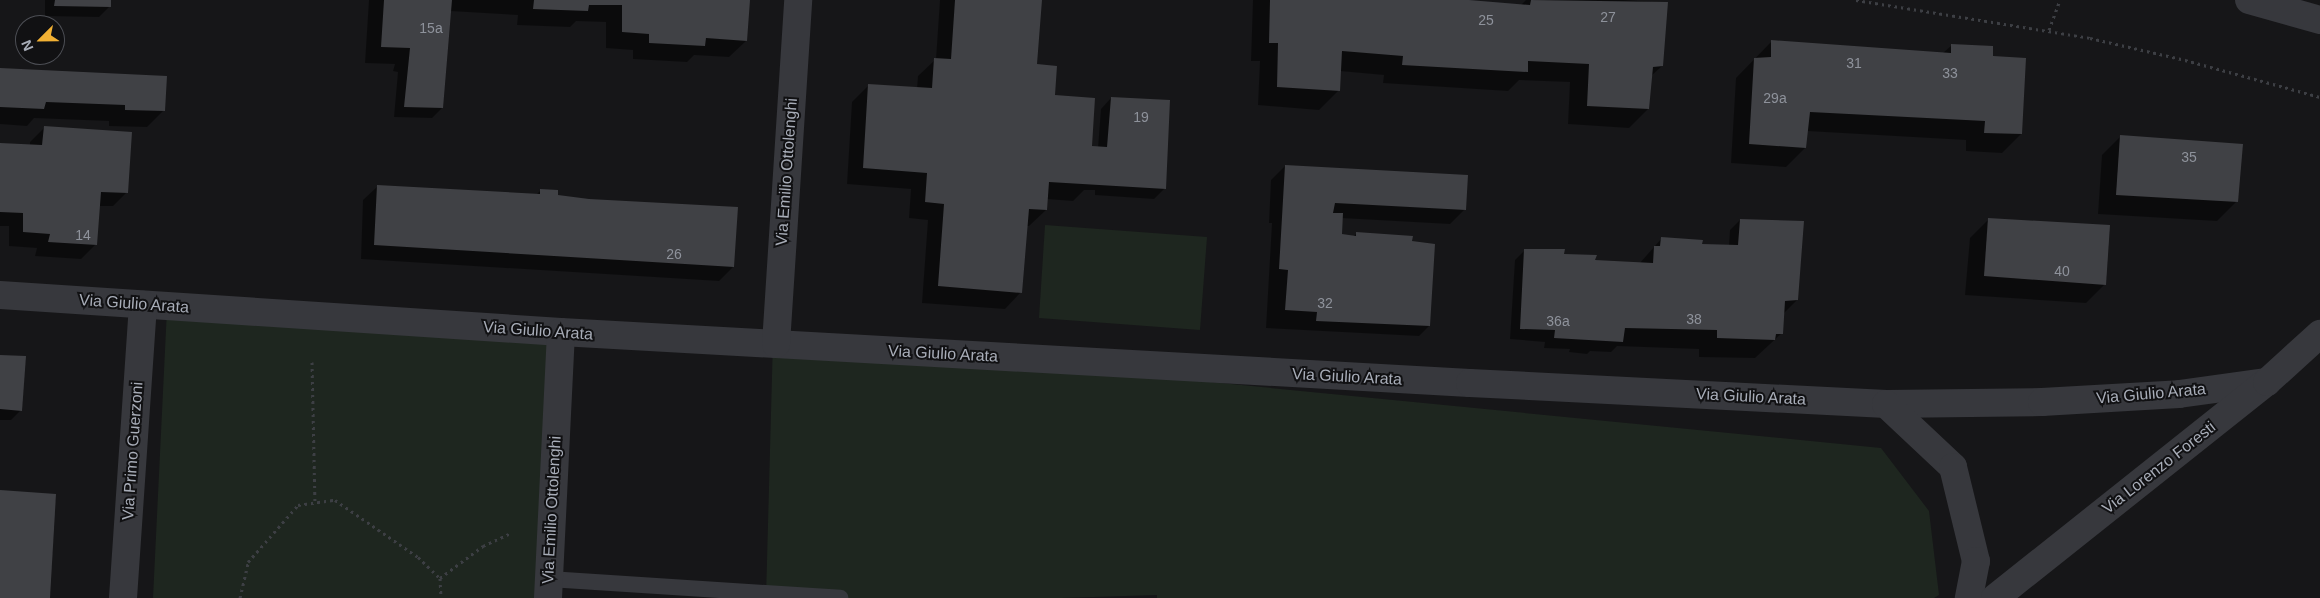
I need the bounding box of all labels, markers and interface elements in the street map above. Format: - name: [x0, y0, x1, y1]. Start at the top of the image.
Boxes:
- house number: 27: [1600, 9, 1616, 25]
- house number: 25: [1478, 12, 1494, 28]
- north arrow: [15, 15, 65, 65]
- house number: 15a: [419, 20, 443, 36]
- text: N: [18, 38, 36, 53]
- house number: 31: [1846, 55, 1862, 71]
- house number: 33: [1942, 65, 1958, 81]
- house number: 29a: [1763, 90, 1787, 106]
- street label: Via Emilio Ottolenghi: [772, 97, 802, 247]
- house number: 19: [1133, 109, 1149, 125]
- house number: 35: [2181, 149, 2197, 165]
- house number: 14: [75, 227, 91, 243]
- house number: 26: [666, 246, 682, 262]
- house number: 40: [2054, 263, 2070, 279]
- street label: Via Giulio Arata: [78, 291, 190, 317]
- house number: 32: [1317, 295, 1333, 311]
- house number: 38: [1686, 311, 1702, 327]
- house number: 36a: [1546, 313, 1570, 329]
- street label: Via Giulio Arata: [482, 318, 594, 344]
- street label: Via Giulio Arata: [887, 342, 999, 366]
- street label: Via Giulio Arata: [1291, 365, 1403, 389]
- street label: Via Giulio Arata: [2095, 380, 2207, 408]
- street label: Via Primo Guerzoni: [119, 381, 147, 521]
- street label: Via Giulio Arata: [1695, 385, 1807, 409]
- street label: Via Lorenzo Foresti: [2099, 418, 2219, 518]
- street label: Via Emilio Ottolenghi: [539, 435, 565, 585]

